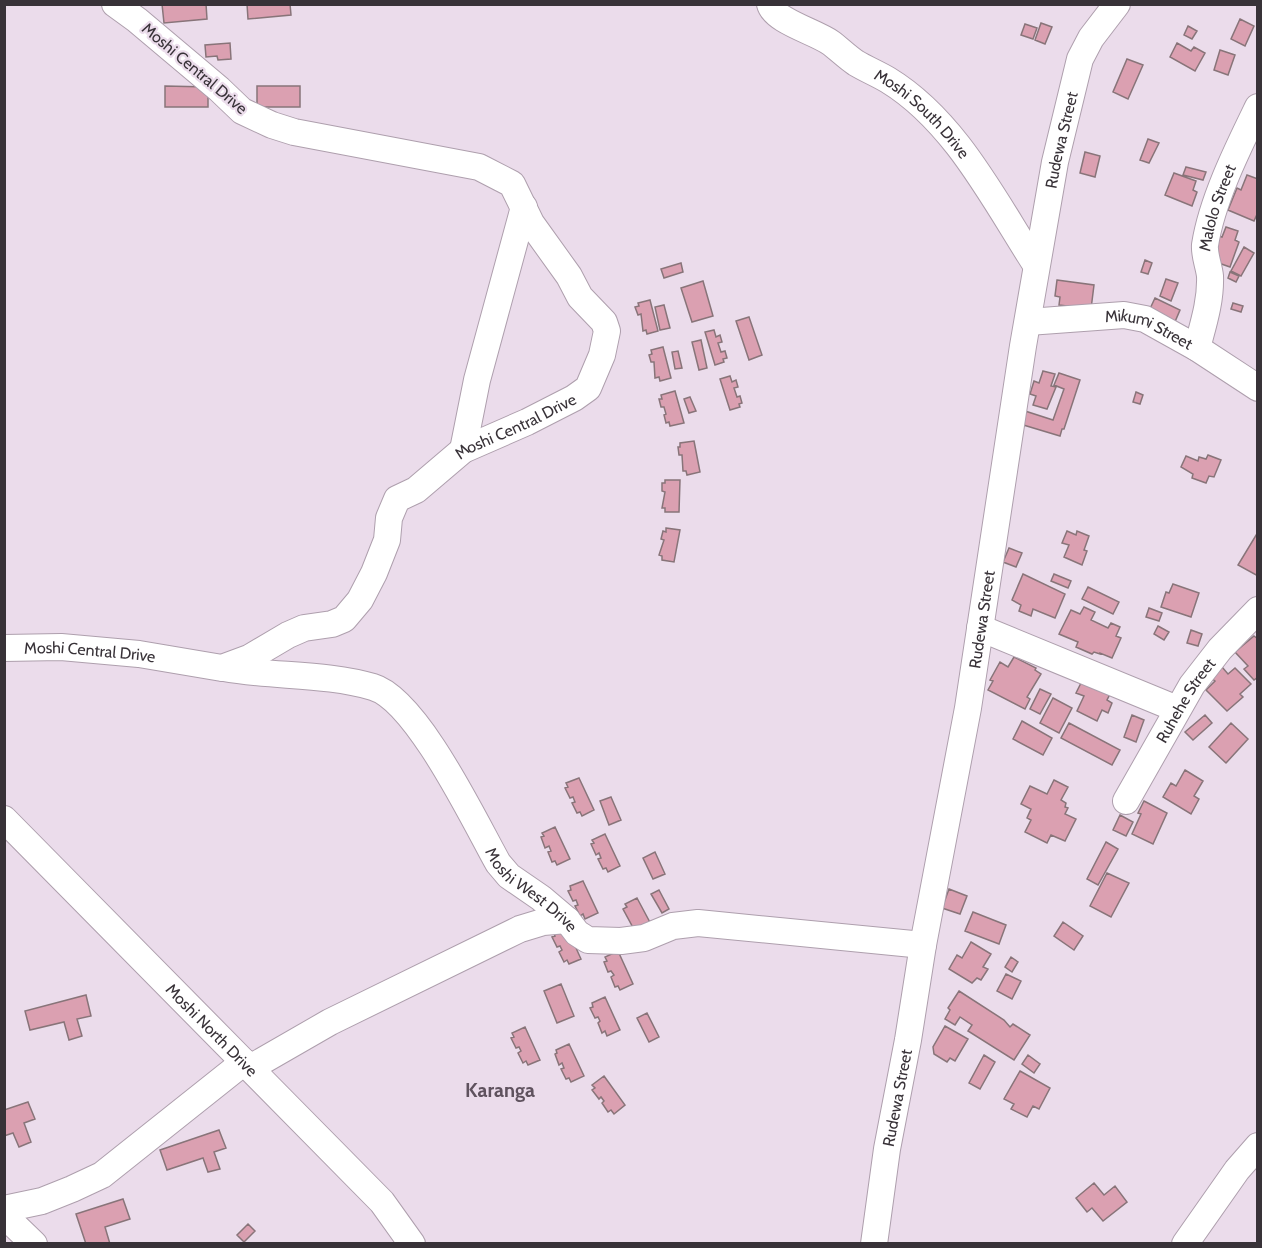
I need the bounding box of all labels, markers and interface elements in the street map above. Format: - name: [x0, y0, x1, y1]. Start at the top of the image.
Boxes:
- street label: Moshi Central Drive: [138, 19, 251, 118]
- street label: Moshi South Drive: [871, 65, 973, 162]
- street label: Rudewa Street: [1042, 89, 1082, 190]
- street label: Malolo Street: [1195, 161, 1240, 253]
- street label: Mikumi Street: [1104, 306, 1197, 354]
- street label: Moshi Central Drive: [451, 390, 579, 463]
- street label: Rudewa Street: [965, 568, 999, 670]
- street label: Moshi Central Drive: [24, 638, 157, 667]
- street label: Ruhehe Street: [1152, 654, 1220, 746]
- street label: Moshi West Drive: [481, 844, 581, 935]
- street label: Moshi North Drive: [162, 980, 261, 1080]
- street label: Rudewa Street: [879, 1047, 916, 1148]
- district label: Karanga: [465, 1078, 535, 1102]

